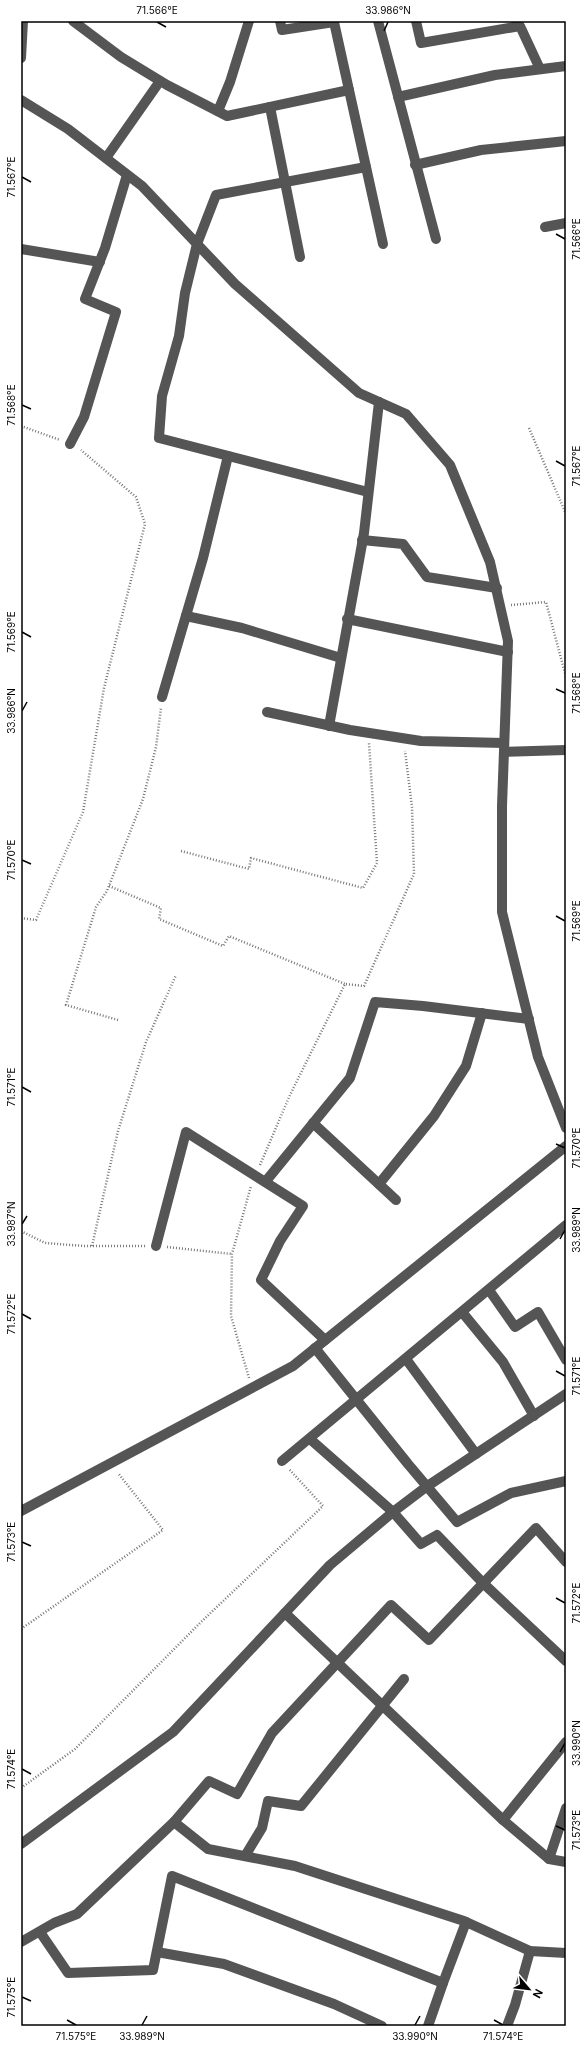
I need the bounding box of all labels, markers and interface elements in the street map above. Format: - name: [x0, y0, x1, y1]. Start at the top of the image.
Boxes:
- text: 71.566°E: [136, 4, 178, 16]
- text: 33.986°N: [365, 4, 411, 16]
- text: 71.567°E: [5, 157, 17, 197]
- text: 71.566°E: [570, 218, 582, 260]
- text: 71.568°E: [5, 384, 17, 426]
- text: 71.567°E: [570, 446, 582, 486]
- text: 71.569°E: [5, 611, 17, 653]
- text: 71.568°E: [570, 672, 582, 714]
- text: 33.986°N: [5, 688, 17, 734]
- text: 71.570°E: [5, 840, 17, 880]
- text: 71.569°E: [570, 900, 582, 942]
- text: 71.571°E: [5, 1068, 17, 1106]
- text: 71.570°E: [570, 1128, 582, 1168]
- text: 33.987°N: [5, 1201, 17, 1247]
- text: 33.989°N: [570, 1207, 582, 1253]
- text: 71.572°E: [5, 1294, 17, 1334]
- text: 71.571°E: [570, 1357, 582, 1395]
- text: 71.573°E: [5, 1522, 17, 1562]
- text: 71.572°E: [570, 1583, 582, 1623]
- text: 33.990°N: [570, 1720, 582, 1766]
- text: 71.574°E: [5, 1749, 17, 1789]
- text: 71.573°E: [570, 1810, 582, 1850]
- north arrow: [509, 1969, 549, 2009]
- text: 71.575°E: [5, 1977, 17, 2017]
- text: N: [530, 1987, 546, 2001]
- text: 71.575°E: [56, 2030, 96, 2042]
- text: 33.989°N: [119, 2030, 165, 2042]
- text: 33.990°N: [392, 2030, 438, 2042]
- text: 71.574°E: [483, 2030, 523, 2042]

